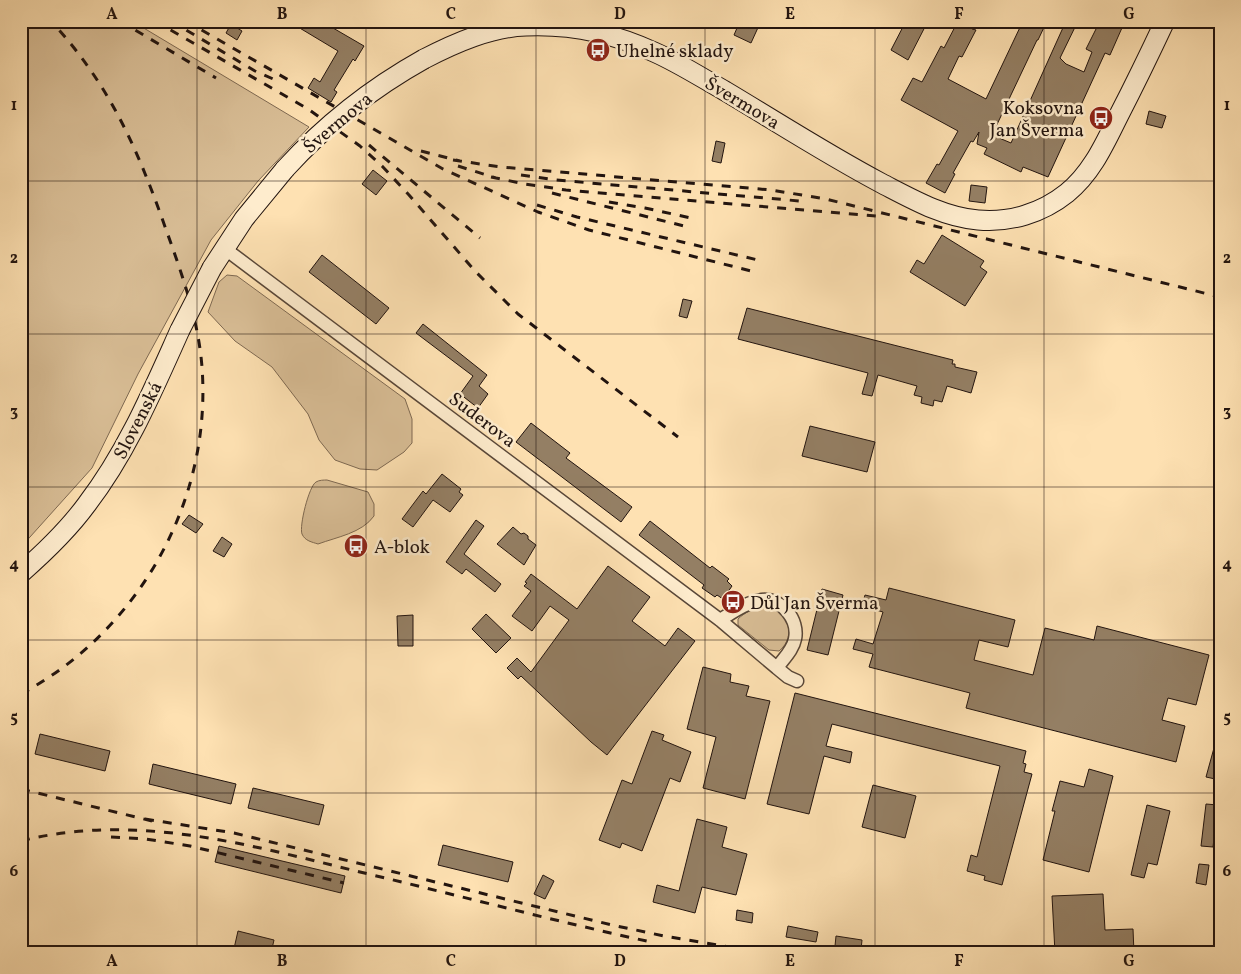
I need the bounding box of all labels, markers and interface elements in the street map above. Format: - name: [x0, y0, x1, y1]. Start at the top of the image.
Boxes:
- text: A: [106, 4, 118, 26]
- text: B: [277, 4, 288, 26]
- text: C: [446, 4, 456, 26]
- text: D: [614, 4, 626, 26]
- text: E: [785, 4, 795, 26]
- text: F: [954, 4, 964, 26]
- text: G: [1123, 4, 1135, 26]
- bus stop icon: Uhelné sklady: [585, 37, 611, 63]
- place label: Uhelné sklady: [616, 39, 734, 65]
- street label: Švermova: [699, 71, 784, 136]
- street label: Švermova: [298, 87, 379, 160]
- text: 1: [11, 95, 17, 117]
- text: 1: [1224, 95, 1230, 117]
- place label: Koksovna Jan Šverma: [990, 96, 1084, 144]
- bus stop icon: Koksovna Jan Šverma: [1088, 105, 1114, 131]
- text: 2: [10, 248, 18, 270]
- text: 2: [1223, 248, 1231, 270]
- street label: Slovenská: [108, 377, 169, 464]
- street label: Suderova: [443, 387, 521, 455]
- text: 3: [10, 401, 18, 423]
- text: 3: [1223, 401, 1231, 423]
- bus stop icon: A-blok: [343, 533, 369, 559]
- place label: A-blok: [374, 535, 430, 561]
- text: 4: [9, 554, 19, 576]
- text: 4: [1222, 554, 1232, 576]
- bus stop icon: Důl Jan Šverma: [720, 589, 746, 615]
- place label: Důl Jan Šverma: [750, 591, 879, 617]
- text: 5: [10, 707, 18, 729]
- text: 5: [1223, 707, 1231, 729]
- text: 6: [10, 861, 19, 883]
- text: 6: [1223, 861, 1232, 883]
- text: A: [106, 951, 118, 973]
- text: B: [277, 951, 288, 973]
- text: C: [446, 951, 456, 973]
- text: D: [614, 951, 626, 973]
- text: E: [785, 951, 795, 973]
- text: F: [954, 951, 964, 973]
- text: G: [1123, 951, 1135, 973]

